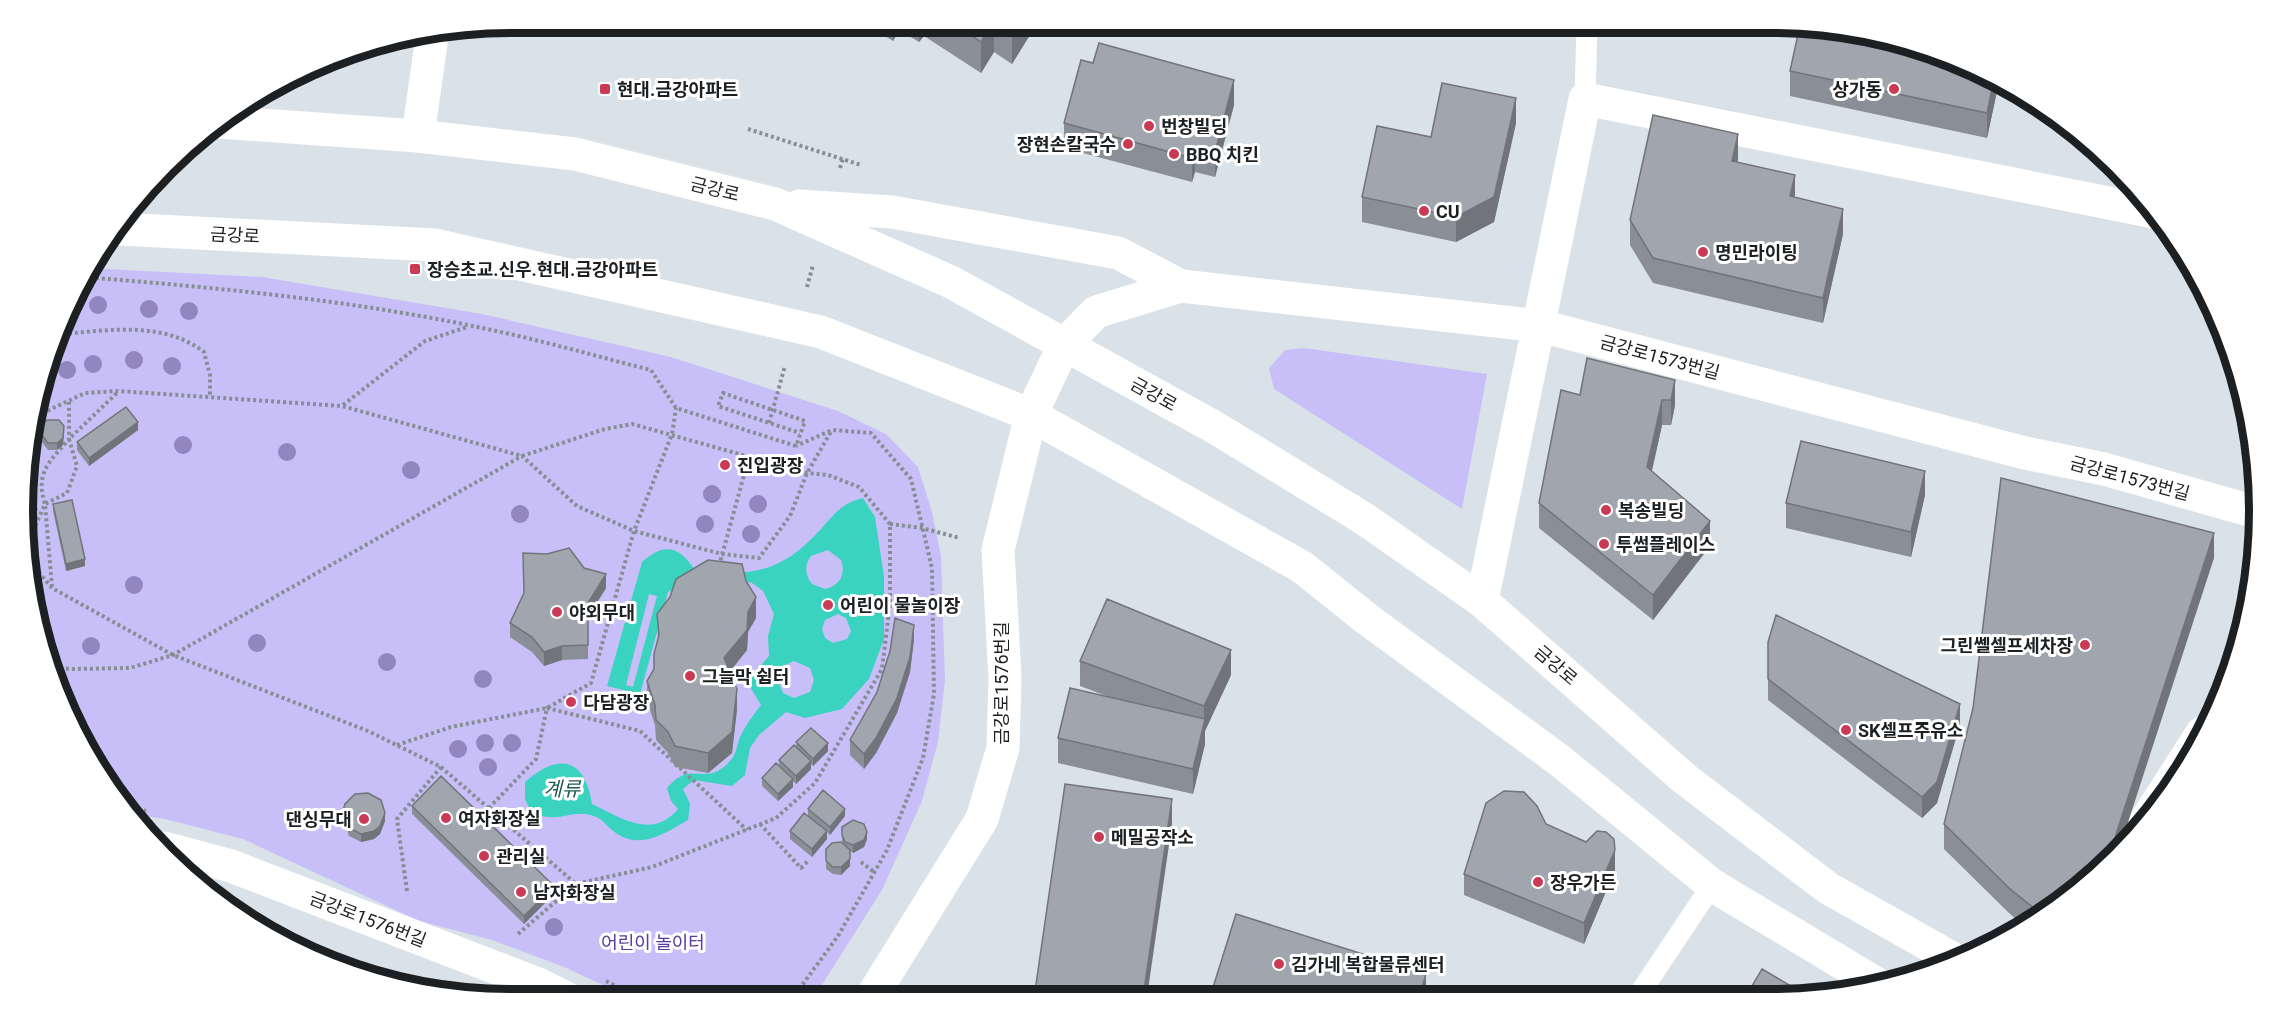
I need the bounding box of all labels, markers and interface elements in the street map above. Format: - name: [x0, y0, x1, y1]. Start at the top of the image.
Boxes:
- place label: 현대.금강아파트: [617, 79, 738, 100]
- place label: 상가동: [1832, 79, 1882, 100]
- marker: 현대.금강아파트: [598, 82, 612, 96]
- marker: 상가동: [1887, 82, 1901, 96]
- place label: 번창빌딩: [1161, 116, 1227, 137]
- marker: 번창빌딩: [1142, 119, 1156, 133]
- place label: 장현손칼국수: [1017, 134, 1116, 155]
- marker: 장현손칼국수: [1121, 137, 1135, 151]
- place label: BBQ 치킨: [1186, 144, 1259, 165]
- marker: BBQ 치킨: [1167, 147, 1181, 161]
- street label: 금강로: [688, 173, 742, 205]
- place label: CU: [1436, 201, 1460, 222]
- marker: CU: [1417, 204, 1431, 218]
- street label: 금강로: [210, 223, 260, 247]
- place label: 명민라이팅: [1715, 242, 1798, 263]
- marker: 명민라이팅: [1696, 245, 1710, 259]
- place label: 장승초교.신우.현대.금강아파트: [427, 259, 658, 280]
- marker: 장승초교.신우.현대.금강아파트: [408, 262, 422, 276]
- street label: 금강로1573번길: [1598, 331, 1722, 383]
- street label: 금강로: [1127, 373, 1181, 415]
- street label: 금강로1573번길: [2068, 452, 2192, 504]
- place label: 진입광장: [737, 455, 804, 476]
- marker: 진입광장: [718, 458, 732, 472]
- place label: 복송빌딩: [1618, 500, 1684, 521]
- marker: 복송빌딩: [1599, 503, 1613, 517]
- place label: 투썸플레이스: [1616, 534, 1715, 555]
- marker: 투썸플레이스: [1597, 537, 1611, 551]
- place label: 어린이 물놀이장: [840, 595, 961, 616]
- marker: 어린이 물놀이장: [821, 598, 835, 612]
- place label: 야외무대: [569, 602, 635, 623]
- marker: 야외무대: [550, 605, 564, 619]
- street label: 금강로1576번길: [991, 621, 1012, 745]
- place label: 그린쎌셀프세차장: [1941, 635, 2073, 656]
- marker: 그린쎌셀프세차장: [2078, 638, 2092, 652]
- street label: 금강로: [1530, 641, 1582, 689]
- place label: 그늘막 쉼터: [702, 666, 789, 687]
- marker: 그늘막 쉼터: [683, 669, 697, 683]
- place label: 다담광장: [583, 692, 650, 713]
- marker: 다담광장: [564, 695, 578, 709]
- place label: SK셀프주유소: [1858, 720, 1963, 741]
- marker: SK셀프주유소: [1839, 723, 1853, 737]
- water label: 계류: [544, 777, 582, 801]
- place label: 여자화장실: [458, 808, 541, 829]
- place label: 댄싱무대: [286, 809, 352, 830]
- marker: 여자화장실: [439, 811, 453, 825]
- marker: 댄싱무대: [357, 812, 371, 826]
- place label: 메밀공작소: [1111, 827, 1194, 848]
- marker: 메밀공작소: [1092, 830, 1106, 844]
- place label: 관리실: [496, 846, 546, 867]
- marker: 관리실: [477, 849, 491, 863]
- place label: 장우가든: [1550, 872, 1616, 893]
- marker: 장우가든: [1531, 875, 1545, 889]
- place label: 남자화장실: [533, 882, 616, 903]
- marker: 남자화장실: [514, 885, 528, 899]
- street label: 금강로1576번길: [307, 887, 429, 951]
- park label: 어린이 놀이터: [601, 932, 705, 953]
- place label: 김가네 복합물류센터: [1291, 954, 1445, 975]
- marker: 김가네 복합물류센터: [1272, 957, 1286, 971]

